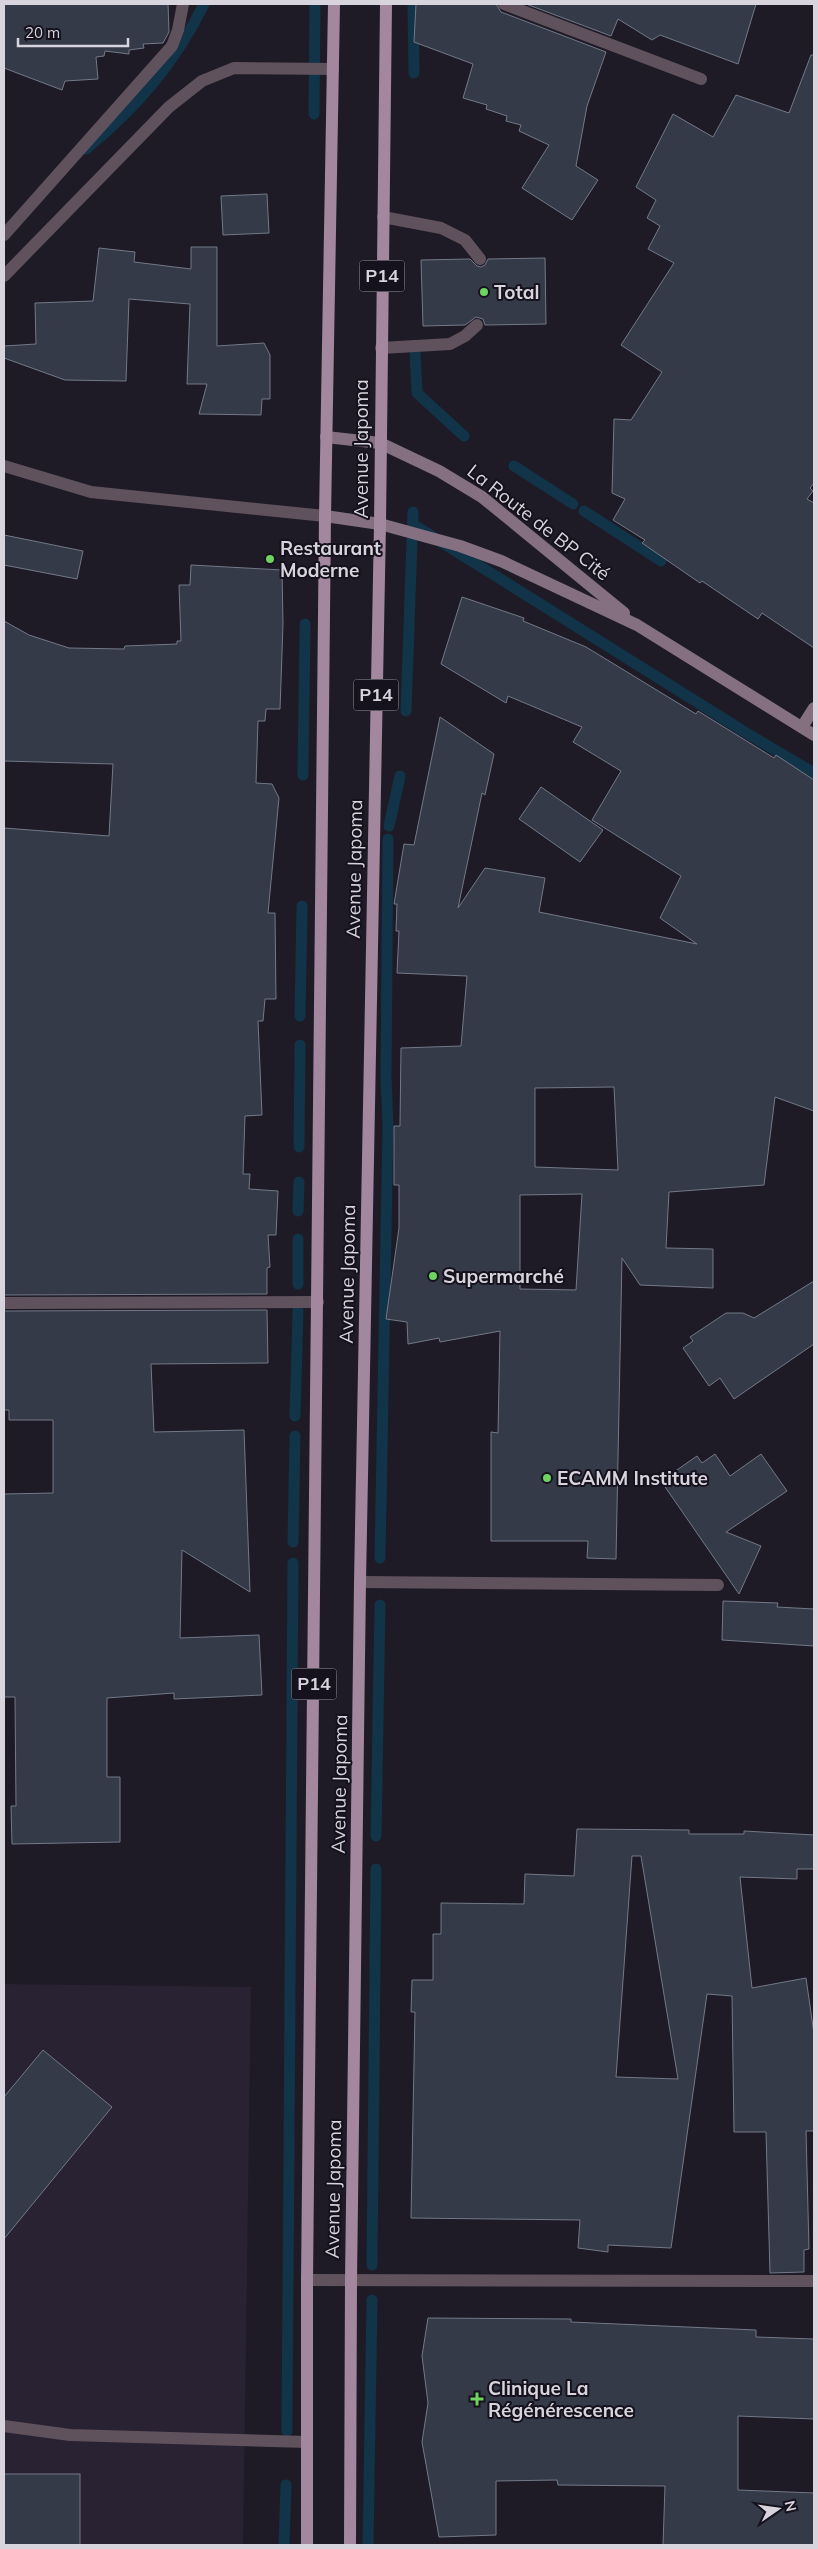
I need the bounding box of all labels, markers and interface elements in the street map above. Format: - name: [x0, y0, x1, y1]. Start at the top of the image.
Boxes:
- scale bar: [18, 15, 128, 47]
- text: 20 m: [25, 23, 60, 42]
- road number: P14: [360, 260, 404, 292]
- place label: Total: [494, 280, 539, 304]
- marker: Total: [478, 286, 490, 298]
- street label: Avenue Japoma: [349, 379, 373, 519]
- street label: La Route de BP Cité: [463, 459, 615, 585]
- place label: Restaurant Moderne: [280, 536, 381, 582]
- marker: Restaurant Moderne: [264, 553, 276, 565]
- road number: P14: [354, 680, 398, 710]
- street label: Avenue Japoma: [341, 799, 367, 939]
- street label: Avenue Japoma: [334, 1204, 360, 1344]
- place label: Supermarché: [443, 1264, 564, 1288]
- marker: Supermarché: [427, 1270, 439, 1282]
- place label: ECAMM Institute: [557, 1466, 708, 1490]
- marker: ECAMM Institute: [541, 1472, 553, 1484]
- road number: P14: [292, 1668, 336, 1700]
- street label: Avenue Japoma: [326, 1714, 352, 1854]
- street label: Avenue Japoma: [320, 2119, 346, 2259]
- place label: Clinique La Régénérescence: [488, 2376, 634, 2422]
- marker: Clinique La Régénérescence: [470, 2392, 484, 2406]
- north arrow: [753, 2484, 803, 2534]
- text: N: [781, 2499, 801, 2513]

